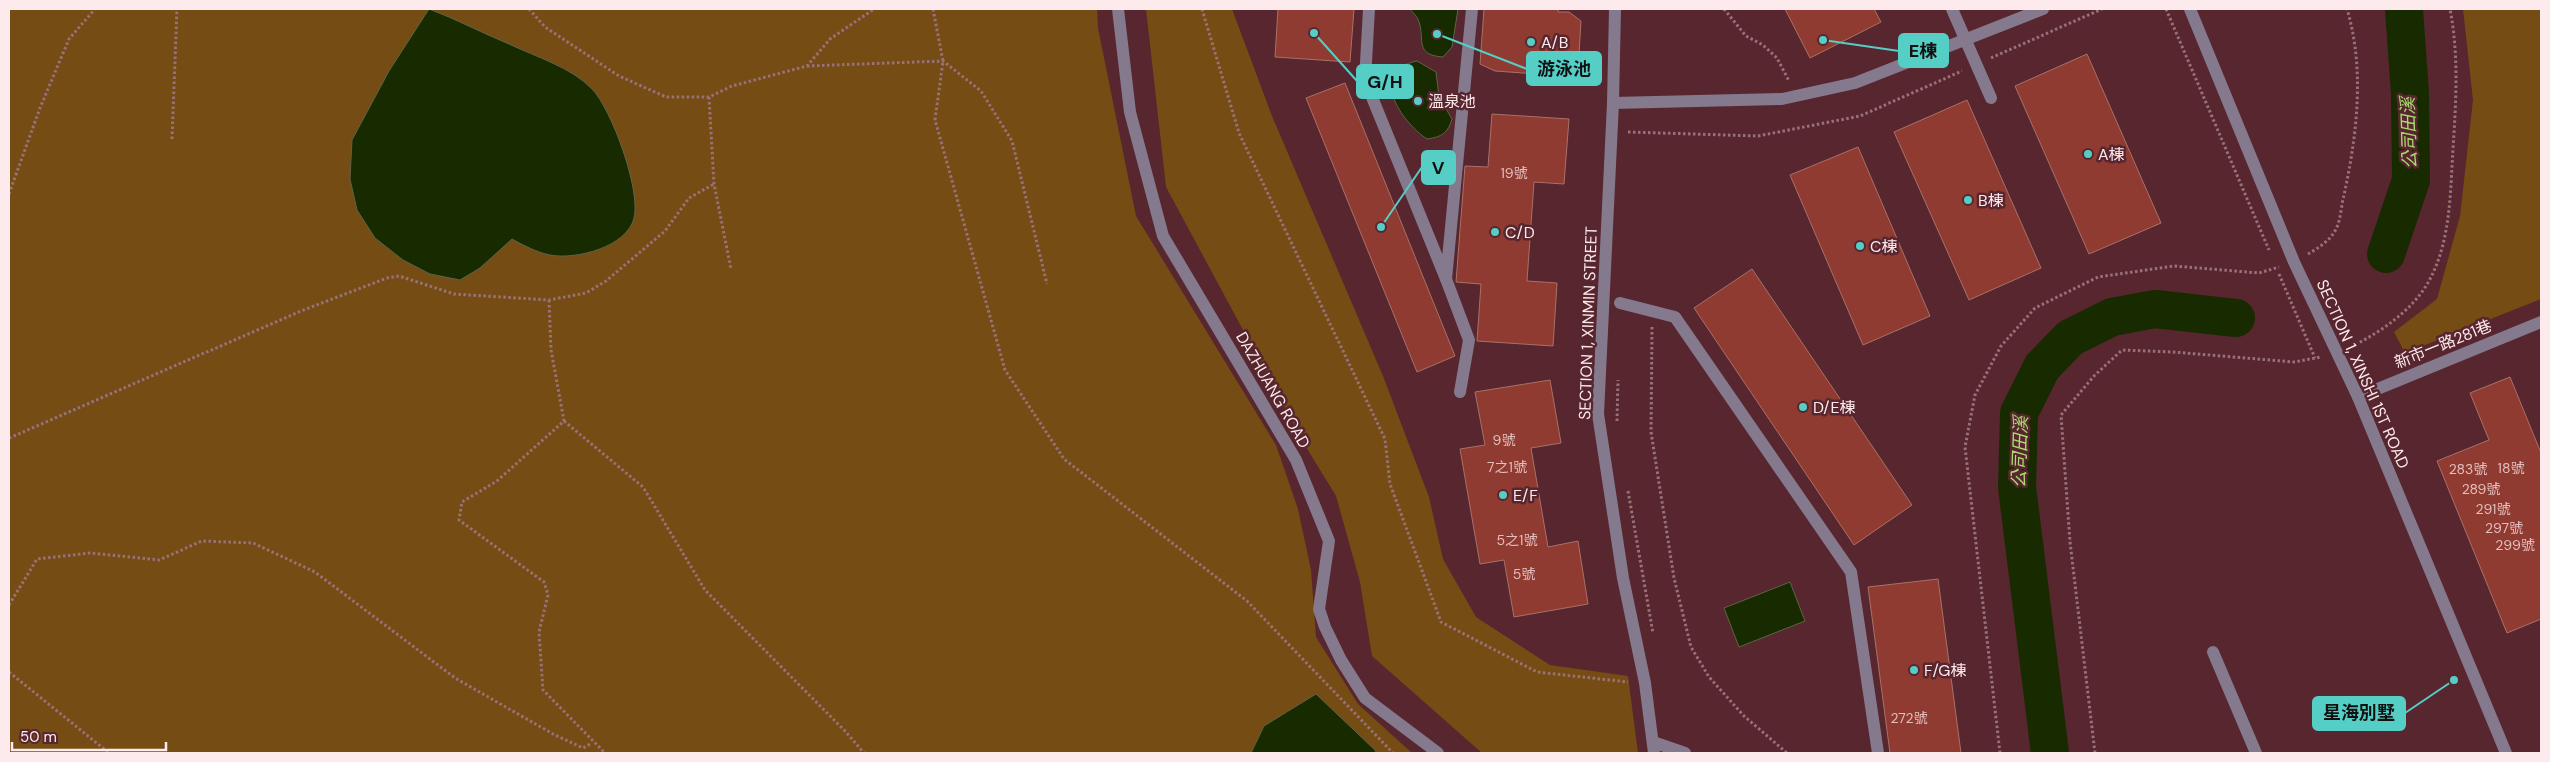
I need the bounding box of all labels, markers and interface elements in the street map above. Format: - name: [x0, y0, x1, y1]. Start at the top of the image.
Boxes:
- place label: A/B: [1541, 32, 1568, 53]
- callout: E棟: [1899, 34, 1948, 67]
- marker: A/B: [1525, 36, 1537, 48]
- text: E棟: [1909, 39, 1937, 63]
- callout: 游泳池: [1527, 52, 1601, 85]
- text: 游泳池: [1537, 57, 1591, 81]
- callout: G/H: [1357, 65, 1413, 98]
- text: G/H: [1367, 70, 1403, 94]
- place label: 溫泉池: [1428, 91, 1476, 112]
- water label: 公司田溪: [2396, 94, 2422, 169]
- marker: 溫泉池: [1412, 95, 1424, 107]
- place label: A棟: [2098, 144, 2125, 165]
- marker: A棟: [2082, 148, 2094, 160]
- callout: V: [1422, 151, 1455, 184]
- text: V: [1432, 156, 1445, 180]
- house number: 19號: [1500, 164, 1528, 182]
- place label: B棟: [1978, 190, 2004, 211]
- marker: B棟: [1962, 194, 1974, 206]
- place label: C/D: [1505, 222, 1535, 243]
- marker: C/D: [1489, 226, 1501, 238]
- street label: SECTION 1, XINMIN STREET: [1574, 226, 1602, 420]
- place label: C棟: [1870, 236, 1897, 257]
- marker: C棟: [1854, 240, 1866, 252]
- street label: SECTION 1, XINSHI 1ST ROAD: [2312, 276, 2414, 472]
- street label: 新市一路281巷: [2391, 315, 2495, 373]
- street label: DAZHUANG ROAD: [1231, 328, 1315, 452]
- place label: D/E棟: [1813, 397, 1856, 418]
- marker: D/E棟: [1797, 401, 1809, 413]
- water label: 公司田溪: [2007, 413, 2033, 488]
- house number: 9號: [1493, 431, 1515, 449]
- house number: 7之1號: [1487, 458, 1527, 476]
- house number: 18號: [2498, 459, 2524, 477]
- house number: 283號: [2449, 460, 2487, 478]
- house number: 289號: [2462, 480, 2500, 498]
- place label: E/F: [1513, 485, 1538, 506]
- marker: E/F: [1497, 489, 1509, 501]
- house number: 291號: [2476, 500, 2510, 518]
- house number: 297號: [2485, 519, 2523, 537]
- house number: 5之1號: [1497, 531, 1537, 549]
- house number: 299號: [2495, 536, 2535, 554]
- house number: 5號: [1513, 565, 1535, 583]
- place label: F/G棟: [1924, 660, 1966, 681]
- marker: F/G棟: [1908, 664, 1920, 676]
- callout: 星海別墅: [2313, 697, 2405, 730]
- text: 星海別墅: [2323, 701, 2395, 725]
- house number: 272號: [1890, 709, 1928, 727]
- scale bar: [12, 720, 166, 752]
- text: 50 m: [20, 727, 57, 747]

